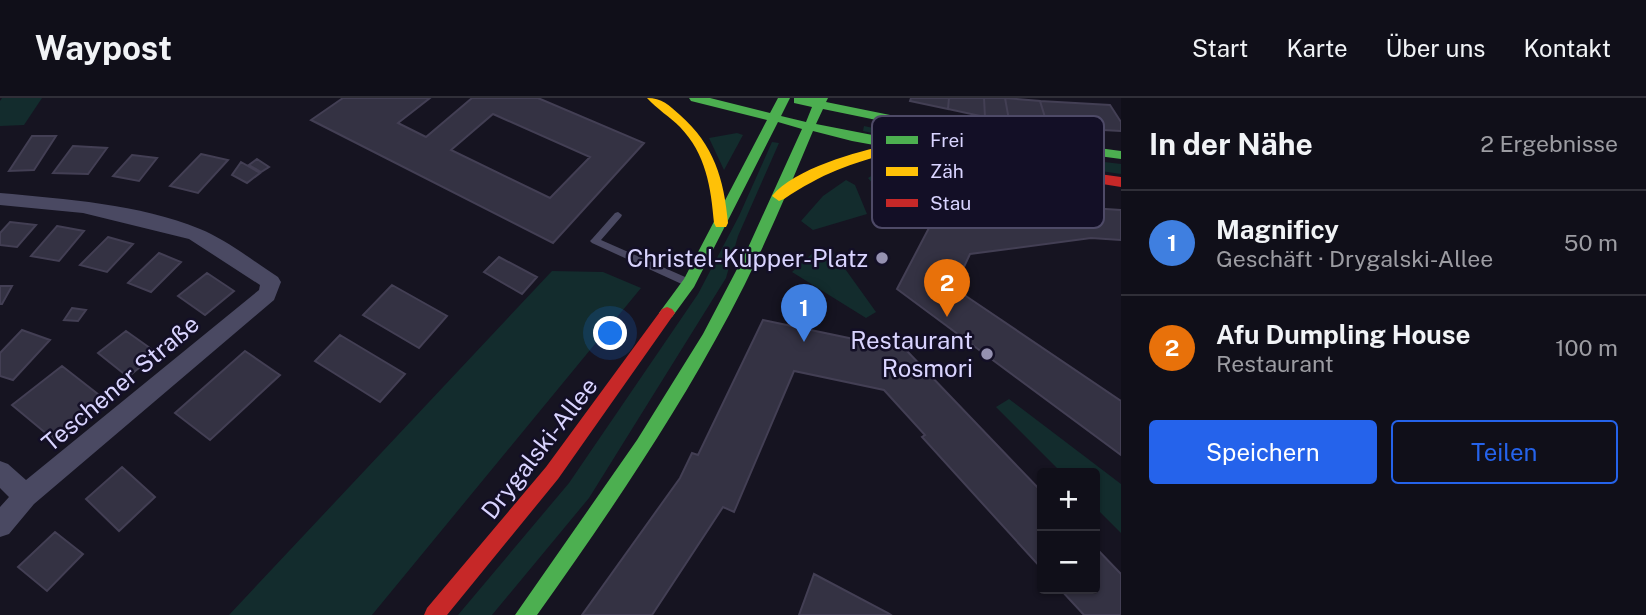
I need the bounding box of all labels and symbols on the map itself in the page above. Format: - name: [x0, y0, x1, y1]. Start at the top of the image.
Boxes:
- legend: [872, 116, 1104, 228]
- text: Frei: [930, 129, 964, 151]
- text: Zäh: [930, 160, 964, 182]
- text: Stau: [930, 192, 971, 214]
- place label: Christel-Küpper-Platz: [627, 244, 868, 272]
- marker: Christel-Küpper-Platz: [874, 250, 890, 266]
- pin: 2: [924, 259, 970, 317]
- pin: 1: [781, 284, 827, 342]
- street label: Teschener Straße: [36, 309, 204, 457]
- your location: [593, 316, 627, 350]
- place label: Restaurant Rosmori: [850, 326, 973, 382]
- marker: Restaurant Rosmori: [979, 346, 995, 362]
- street label: Drygalski-Allee: [475, 372, 603, 524]

